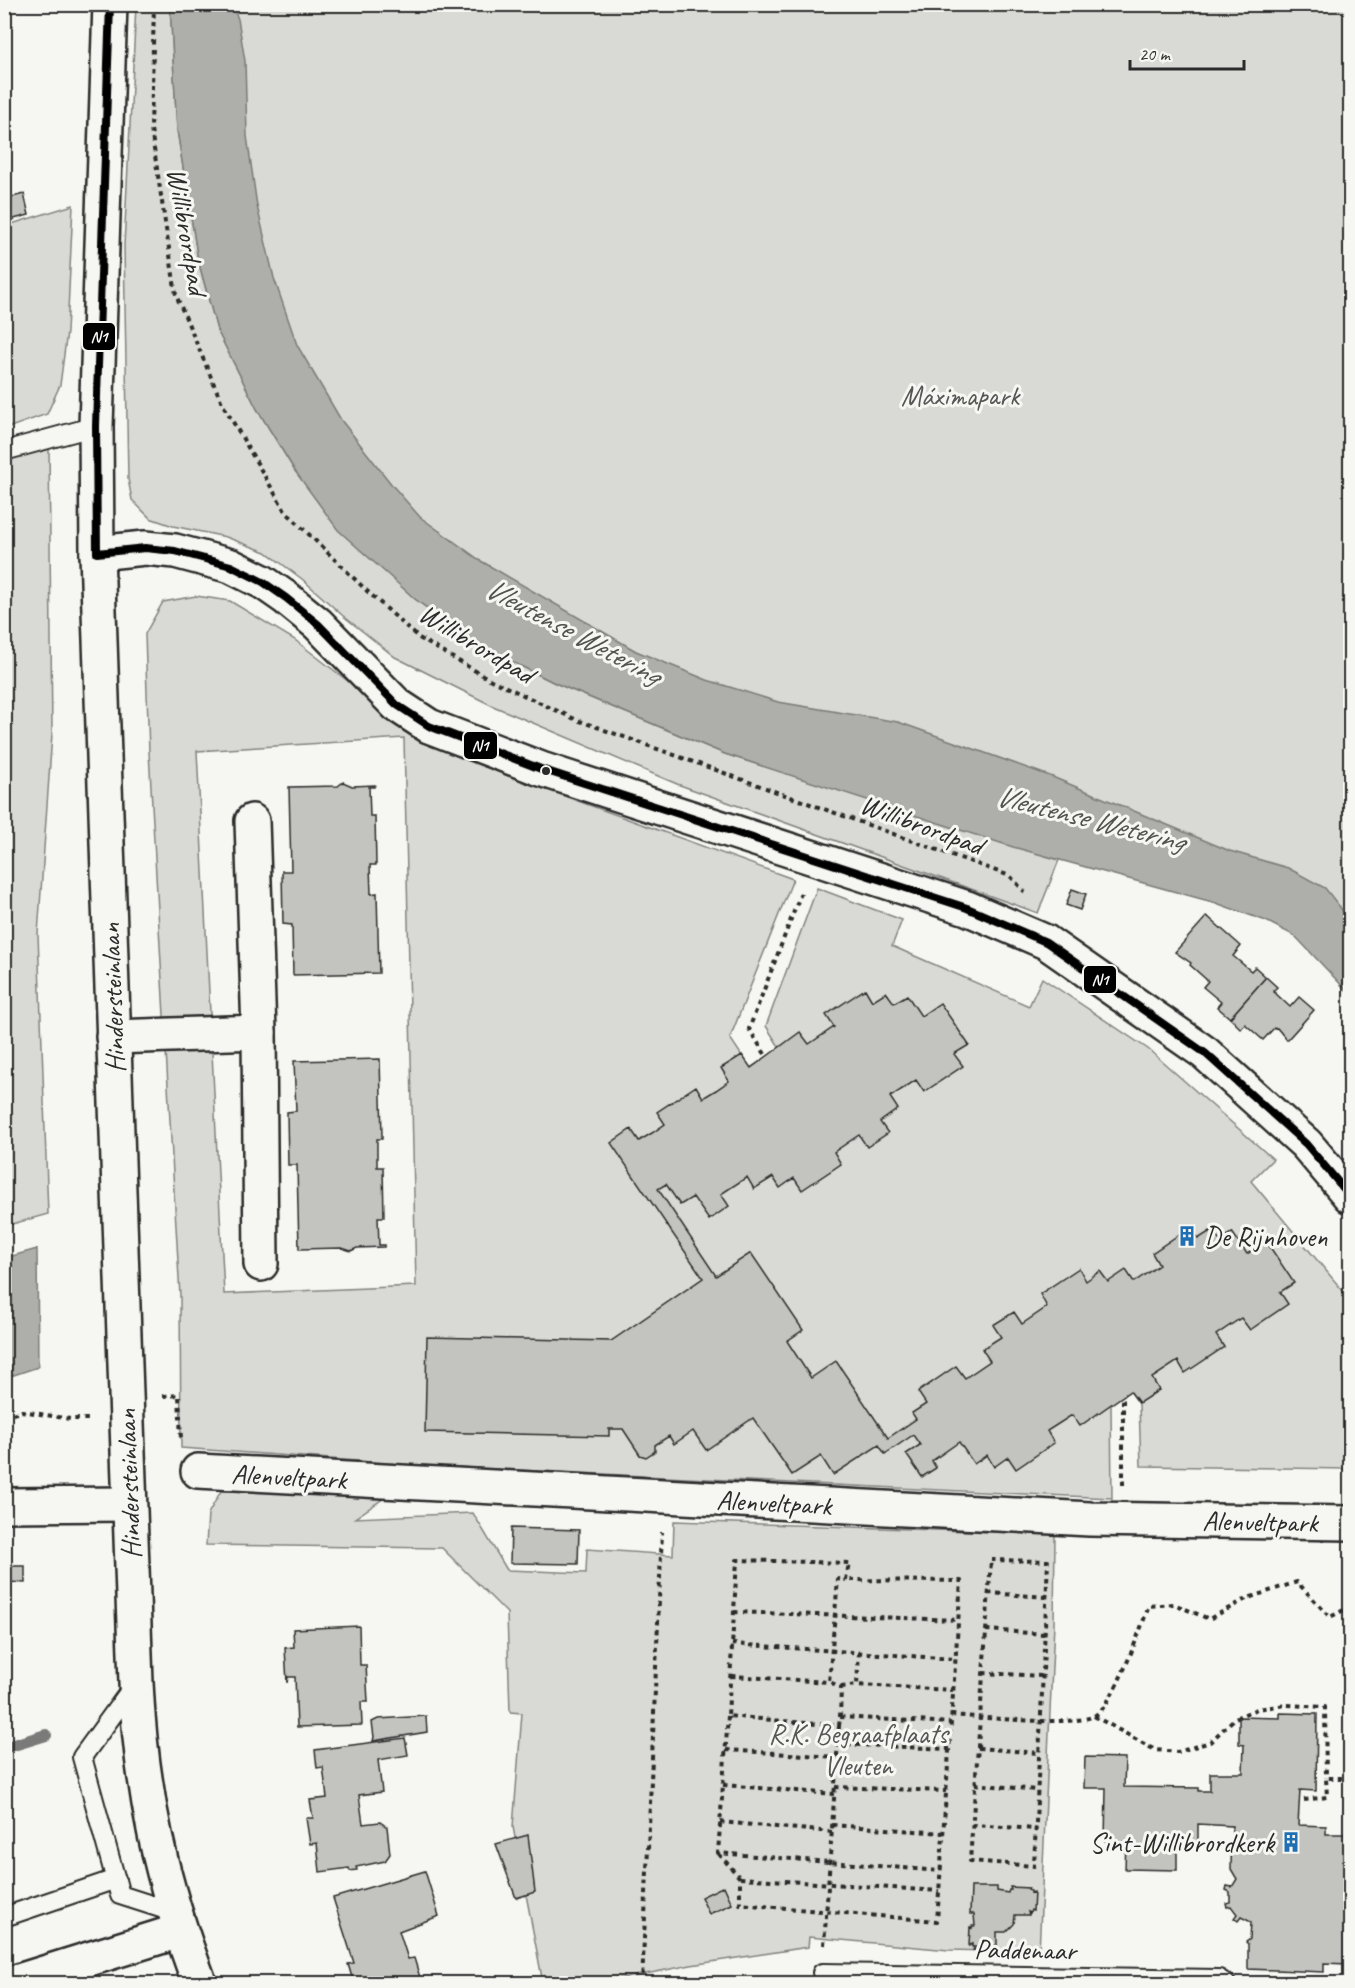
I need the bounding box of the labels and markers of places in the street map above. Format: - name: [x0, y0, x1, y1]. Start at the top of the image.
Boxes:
- unlabelled marker: [540, 765, 552, 777]
- place label: De Rijnhoven: [1204, 1219, 1328, 1254]
- building icon: De Rijnhoven: [1175, 1224, 1199, 1248]
- place label: Sint-Willibrordkerk: [1090, 1825, 1276, 1860]
- building icon: Sint-Willibrordkerk: [1279, 1830, 1303, 1854]

